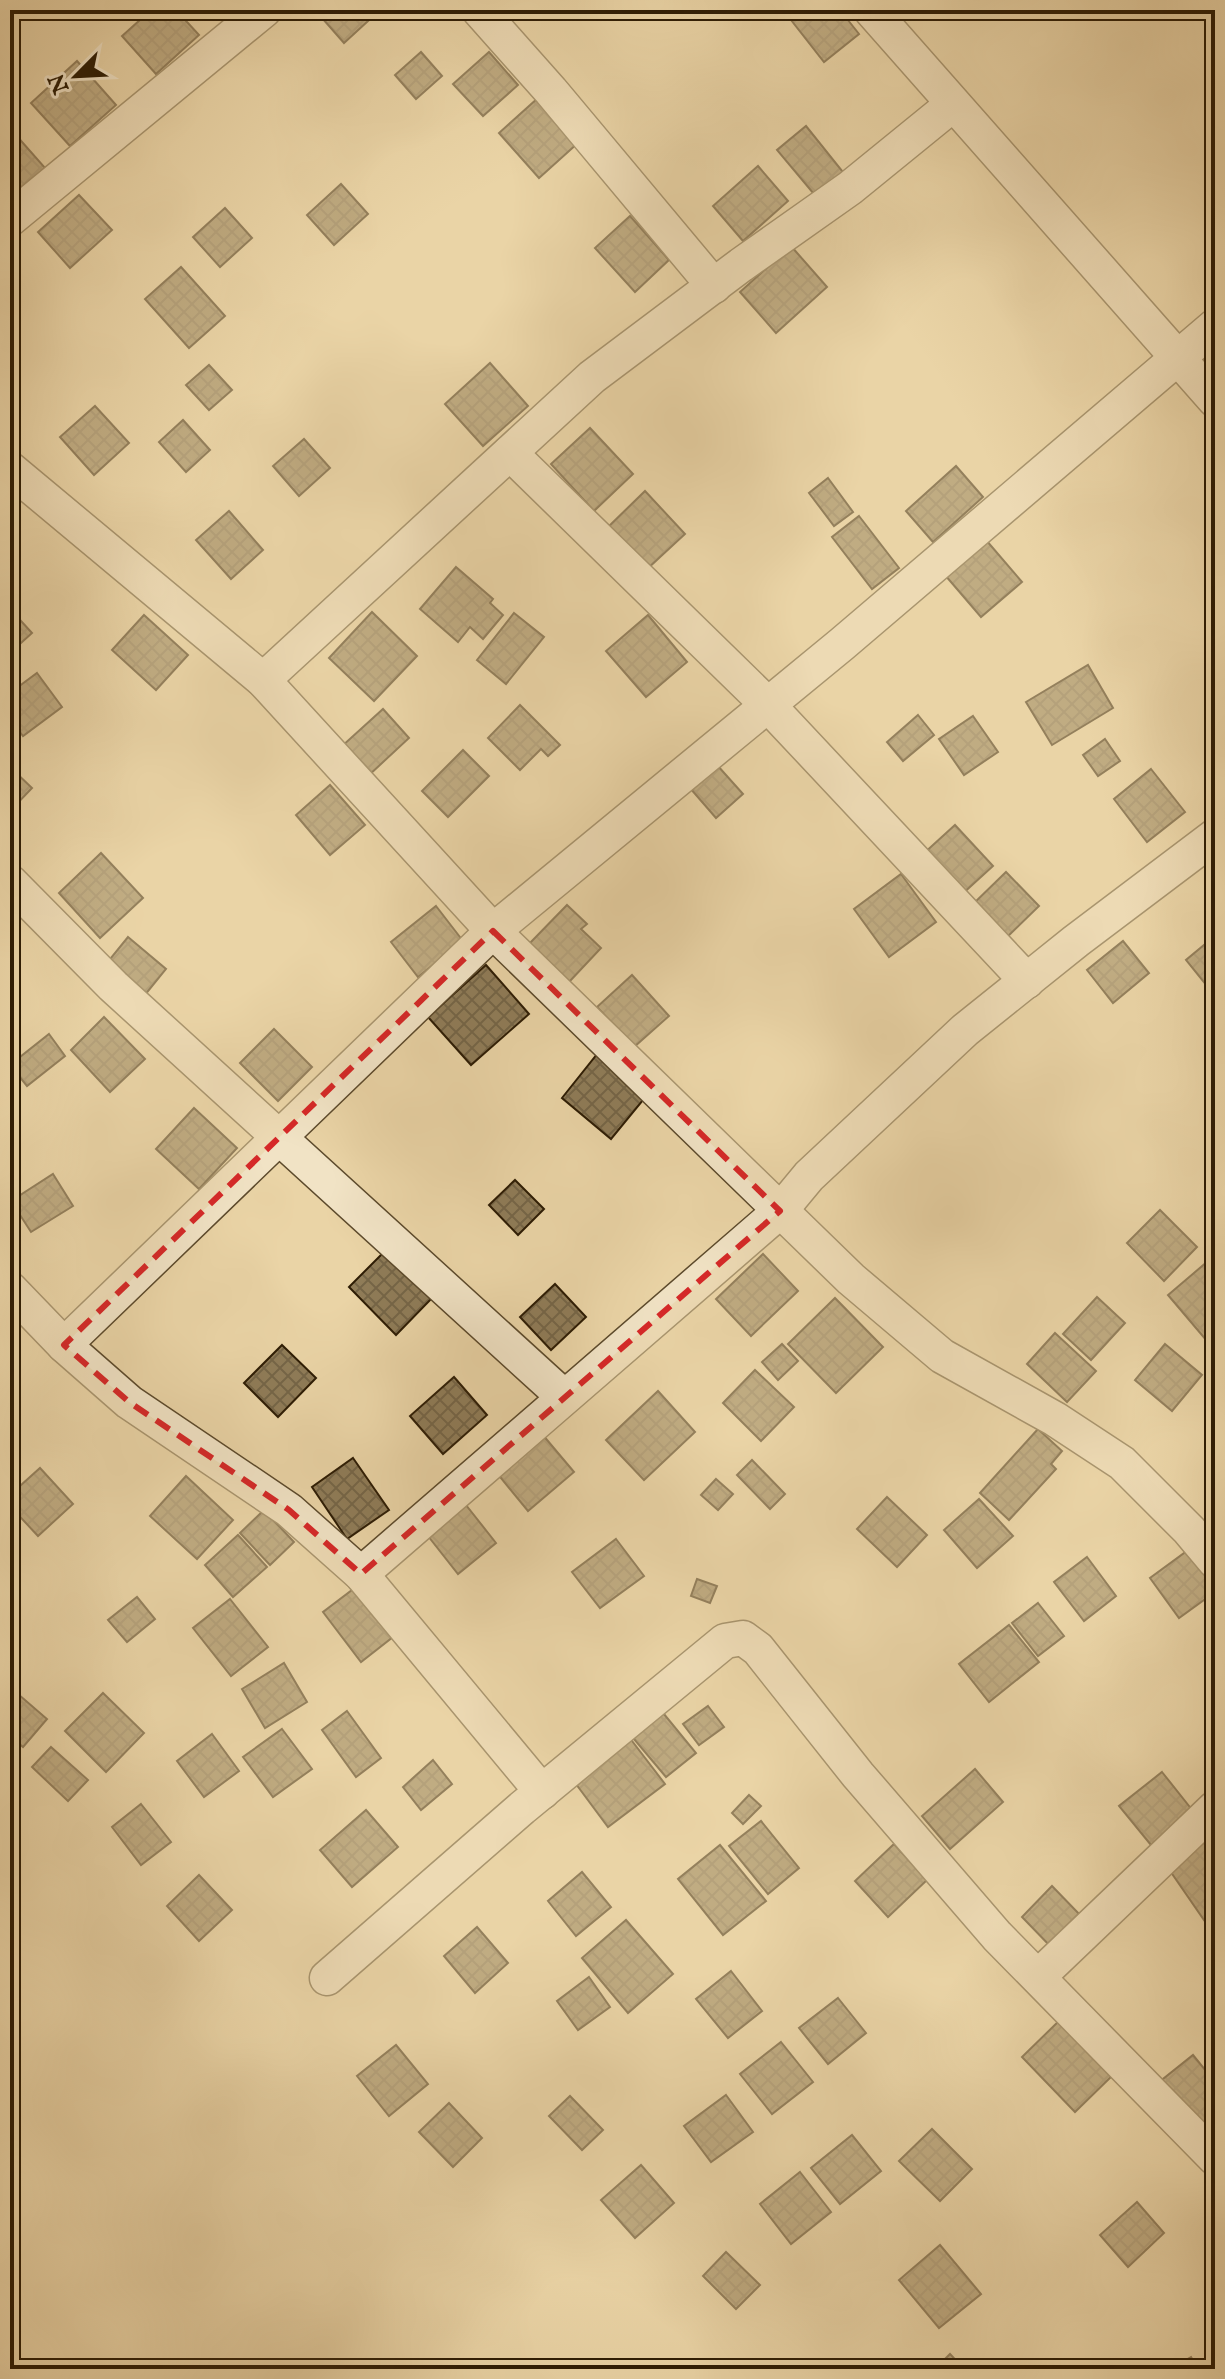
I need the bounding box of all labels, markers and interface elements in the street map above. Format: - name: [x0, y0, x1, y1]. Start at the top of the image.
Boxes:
- north arrow: [36, 36, 116, 116]
- text: N: [43, 69, 77, 99]

